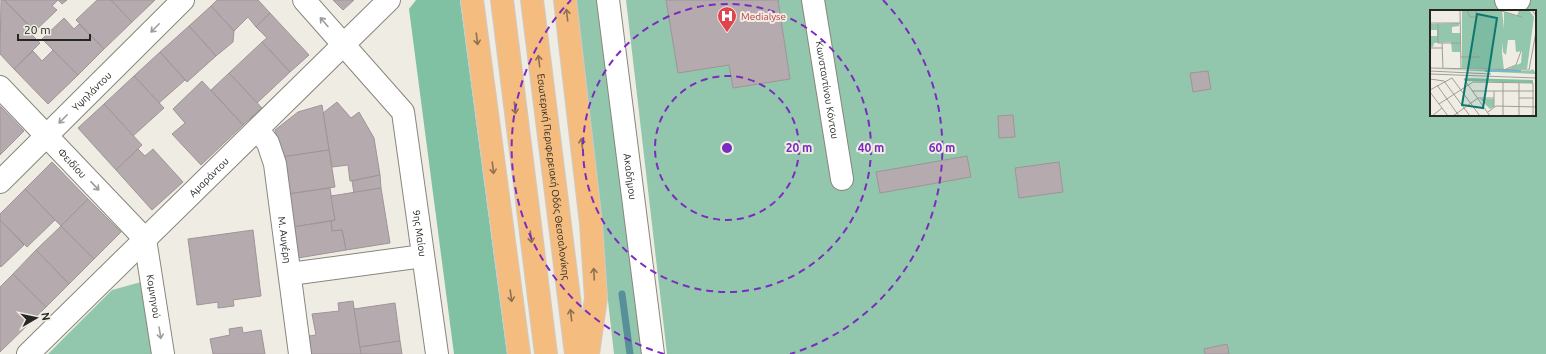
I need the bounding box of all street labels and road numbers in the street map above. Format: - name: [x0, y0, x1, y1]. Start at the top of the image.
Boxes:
- street label: Κωνσταντίνου Κόντου: [814, 40, 840, 140]
- street label: Υψηλάντου: [70, 70, 114, 113]
- street label: Εσωτερική Περιφερειακή Οδός Θεσσαλονίκης: [535, 73, 572, 281]
- street label: Φειδίου: [56, 146, 89, 180]
- street label: Ακαδήμου: [622, 153, 638, 200]
- street label: Αμαράντου: [187, 155, 231, 199]
- street label: 9ης Μαίου: [411, 209, 428, 257]
- street label: Μ. Αυγέρη: [276, 216, 293, 264]
- street label: Κομνηνού: [145, 274, 162, 319]

